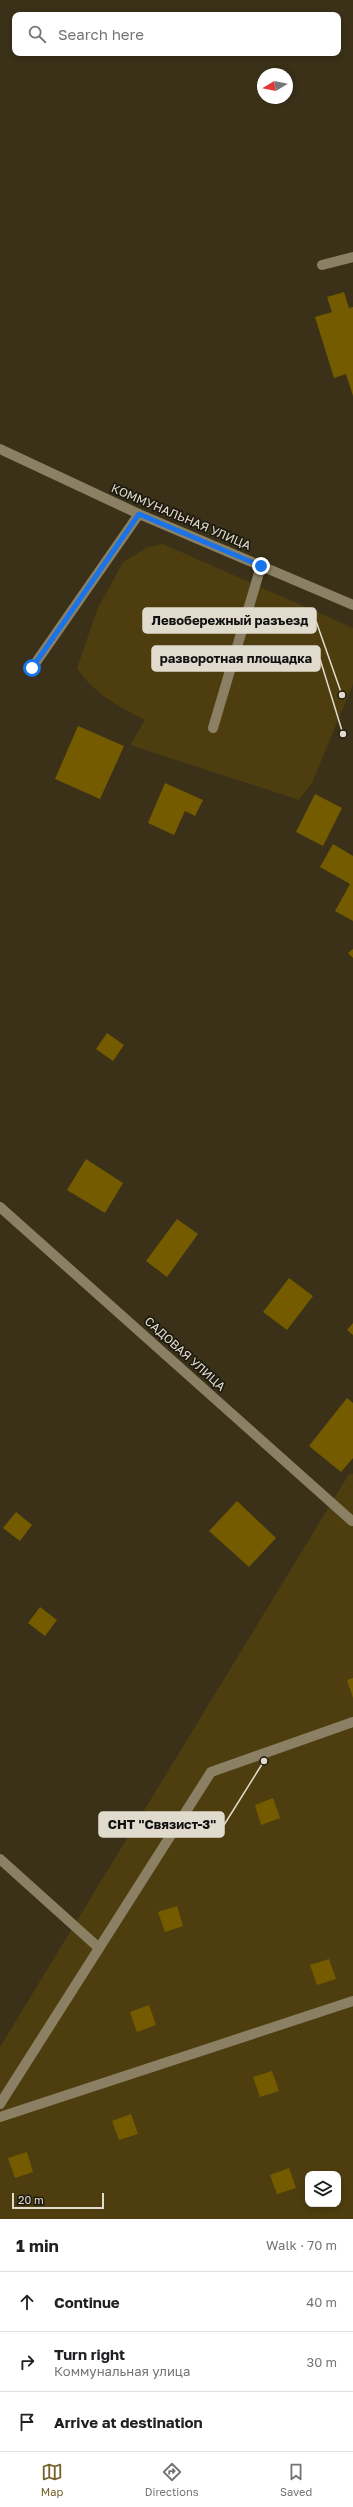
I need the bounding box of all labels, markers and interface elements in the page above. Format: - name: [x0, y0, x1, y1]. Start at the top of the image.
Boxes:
- search box: [12, 12, 341, 56]
- icon: search: [26, 23, 48, 45]
- text: Search here: [58, 25, 144, 43]
- north arrow: [257, 68, 293, 104]
- street label: КОММУНАЛЬНАЯ УЛИЦА: [109, 480, 253, 553]
- route end: [252, 557, 270, 575]
- callout: Левобережный разъезд: [143, 608, 316, 633]
- text: Левобережный разъезд: [152, 612, 308, 628]
- callout: разворотная площадка: [152, 646, 320, 671]
- text: разворотная площадка: [160, 650, 313, 666]
- route start: [23, 659, 41, 677]
- street label: САДОВАЯ УЛИЦА: [142, 1313, 229, 1394]
- callout: СНТ "Связист-3": [99, 1812, 224, 1837]
- text: СНТ "Связист-3": [108, 1816, 216, 1832]
- map controls: [305, 2171, 341, 2207]
- button: layers: [305, 2171, 341, 2207]
- scale bar: [12, 2191, 104, 2210]
- text: 20 m: [18, 2193, 44, 2206]
- text: 1 min: [16, 2235, 59, 2256]
- text: Walk · 70 m: [266, 2237, 337, 2253]
- icon: ahead: [16, 2291, 38, 2313]
- text: Continue: [54, 2293, 120, 2311]
- text: 40 m: [306, 2294, 337, 2310]
- text: Turn right: [54, 2345, 125, 2363]
- icon: right: [16, 2351, 38, 2373]
- text: 30 m: [307, 2354, 337, 2370]
- text: Коммунальная улица: [54, 2363, 190, 2379]
- icon: arrive: [16, 2411, 38, 2433]
- text: Arrive at destination: [54, 2413, 203, 2431]
- tab: Map: [41, 2461, 63, 2498]
- tab: Directions: [145, 2461, 199, 2498]
- tab: Saved: [280, 2461, 312, 2498]

